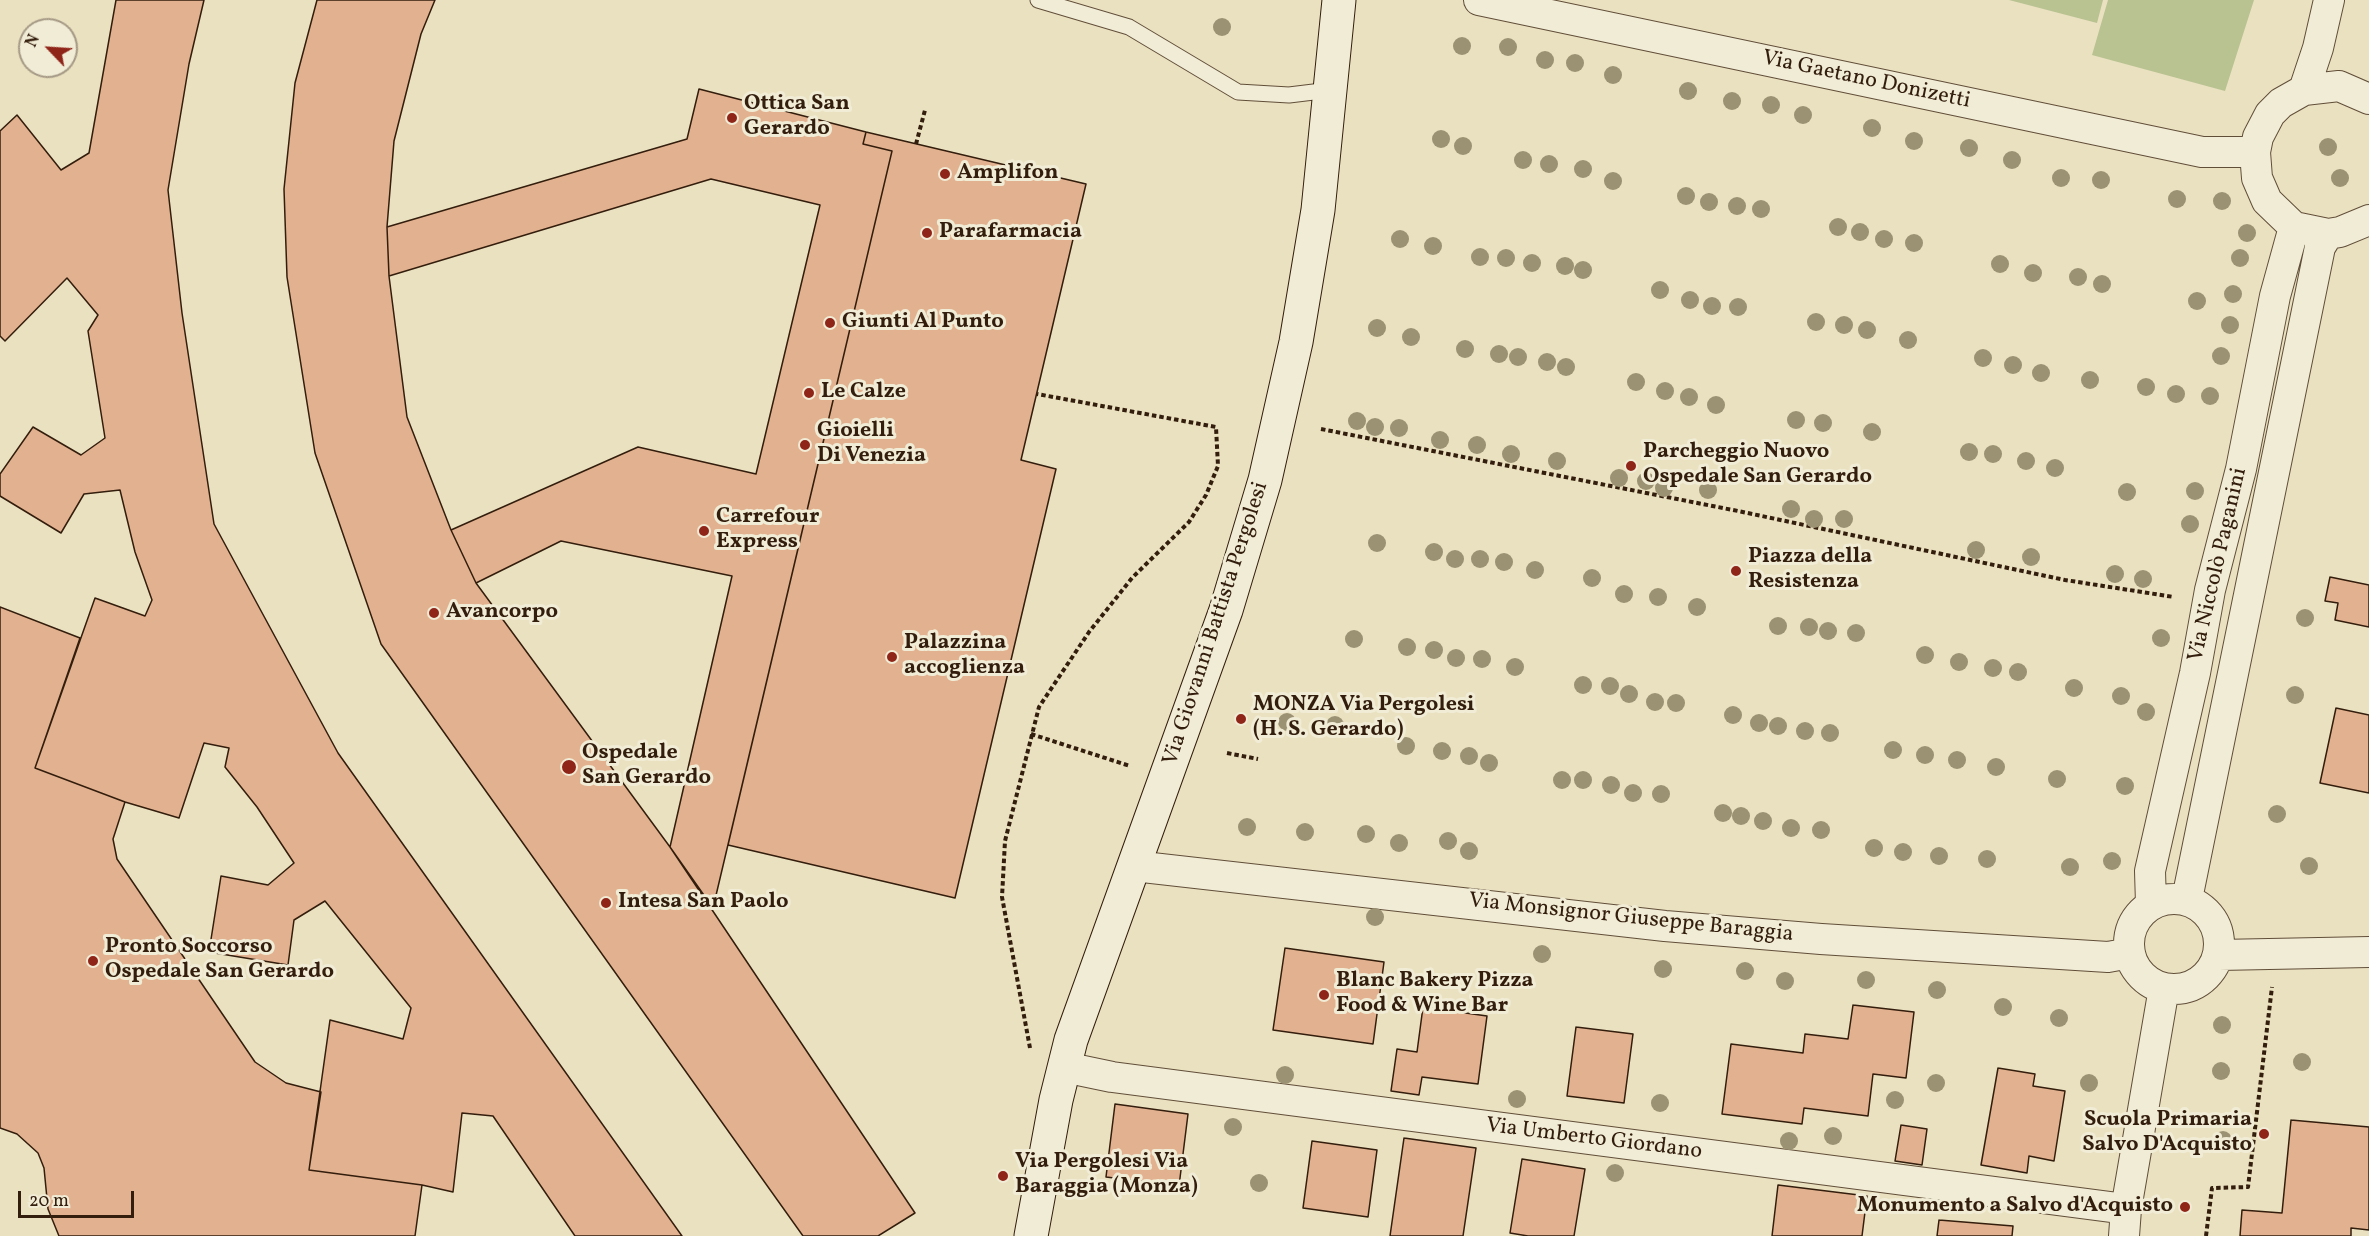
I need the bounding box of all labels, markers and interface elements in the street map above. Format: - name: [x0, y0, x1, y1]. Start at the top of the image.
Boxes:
- north arrow: [18, 18, 78, 78]
- text: N: [21, 31, 46, 51]
- street label: Via Gaetano Donizetti: [1759, 46, 1973, 116]
- place label: Ottica San Gerardo: [744, 92, 850, 144]
- marker: Ottica San Gerardo: [725, 111, 739, 125]
- place label: Amplifon: [957, 161, 1058, 187]
- marker: Amplifon: [938, 167, 952, 181]
- place label: Parafarmacia: [939, 220, 1082, 246]
- marker: Parafarmacia: [920, 226, 934, 240]
- place label: Giunti Al Punto: [842, 310, 1004, 336]
- marker: Giunti Al Punto: [823, 316, 837, 330]
- place label: Le Calze: [821, 380, 906, 406]
- marker: Le Calze: [802, 386, 816, 400]
- place label: Gioielli Di Venezia: [817, 419, 926, 470]
- marker: Gioielli Di Venezia: [798, 438, 812, 452]
- place label: Parcheggio Nuovo Ospedale San Gerardo: [1643, 440, 1872, 492]
- marker: Parcheggio Nuovo Ospedale San Gerardo: [1624, 459, 1638, 473]
- street label: Via Niccolò Paganini: [2184, 465, 2254, 665]
- street label: Via Giovanni Battista Pergolesi: [1159, 479, 1275, 769]
- place label: Carrefour Express: [716, 505, 819, 556]
- marker: Carrefour Express: [697, 524, 711, 538]
- place label: Piazza della Resistenza: [1748, 545, 1872, 596]
- marker: Piazza della Resistenza: [1729, 564, 1743, 578]
- place label: Avancorpo: [446, 600, 558, 626]
- marker: Avancorpo: [427, 606, 441, 620]
- place label: Palazzina accoglienza: [904, 631, 1025, 682]
- marker: Palazzina accoglienza: [885, 650, 899, 664]
- place label: MONZA Via Pergolesi (H. S. Gerardo): [1253, 693, 1475, 744]
- marker: MONZA Via Pergolesi (H. S. Gerardo): [1234, 712, 1248, 726]
- place label: Ospedale San Gerardo: [582, 741, 711, 792]
- marker: Ospedale San Gerardo: [560, 758, 578, 776]
- street label: Via Monsignor Giuseppe Baraggia: [1467, 889, 1795, 949]
- place label: Intesa San Paolo: [618, 890, 789, 916]
- marker: Intesa San Paolo: [599, 896, 613, 910]
- place label: Pronto Soccorso Ospedale San Gerardo: [105, 935, 334, 986]
- marker: Pronto Soccorso Ospedale San Gerardo: [86, 954, 100, 968]
- place label: Blanc Bakery Pizza Food & Wine Bar: [1336, 969, 1534, 1020]
- marker: Blanc Bakery Pizza Food & Wine Bar: [1317, 988, 1331, 1002]
- place label: Scuola Primaria Salvo D'Acquisto: [2082, 1108, 2252, 1160]
- street label: Via Umberto Giordano: [1484, 1114, 1704, 1166]
- marker: Scuola Primaria Salvo D'Acquisto: [2257, 1127, 2271, 1141]
- place label: Via Pergolesi Via Baraggia (Monza): [1015, 1150, 1198, 1202]
- marker: Via Pergolesi Via Baraggia (Monza): [996, 1169, 1010, 1183]
- scale bar: [21, 1179, 136, 1217]
- text: 20 m: [29, 1189, 69, 1214]
- place label: Monumento a Salvo d'Acquisto: [1857, 1194, 2173, 1220]
- marker: Monumento a Salvo d'Acquisto: [2178, 1200, 2192, 1214]

